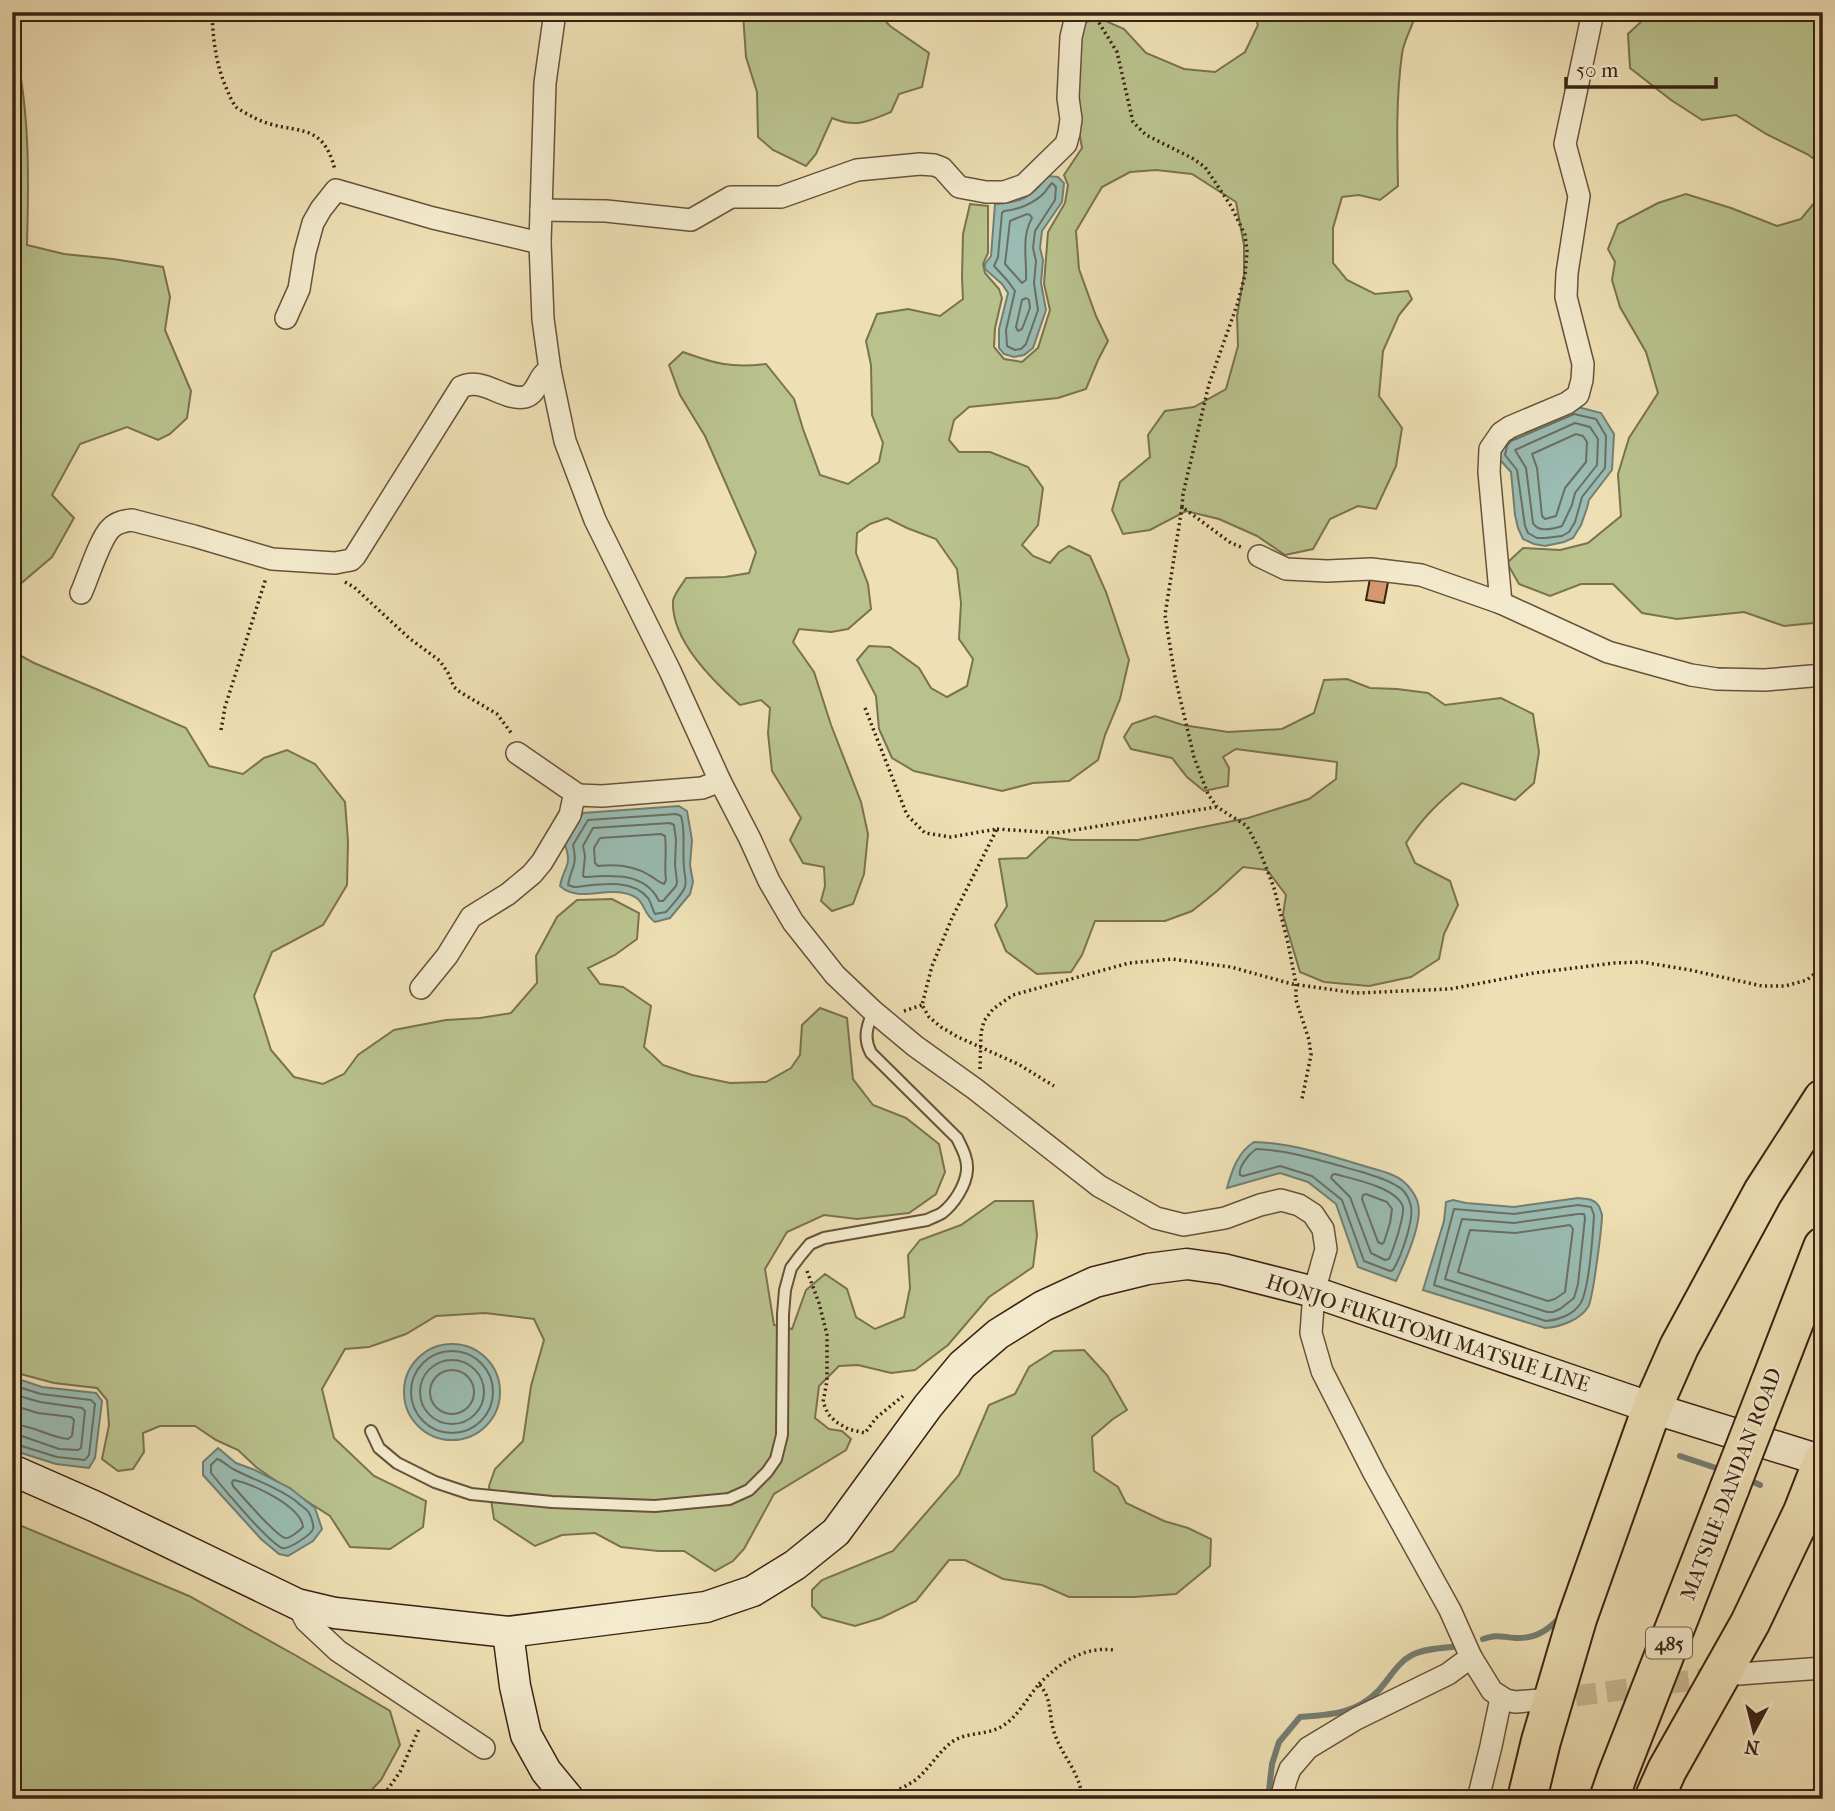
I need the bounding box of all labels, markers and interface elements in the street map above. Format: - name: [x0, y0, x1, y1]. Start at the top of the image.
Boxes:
- scale bar: [1566, 46, 1716, 90]
- text: 50 m: [1576, 58, 1619, 82]
- street label: HONJO FUKUTOMI MATSUE LINE: [1263, 1269, 1593, 1397]
- street label: MATSUE-DANDAN ROAD: [1676, 1364, 1786, 1604]
- road number: 485: [1646, 1628, 1692, 1658]
- north arrow: [1720, 1696, 1790, 1766]
- text: N: [1743, 1735, 1761, 1759]

